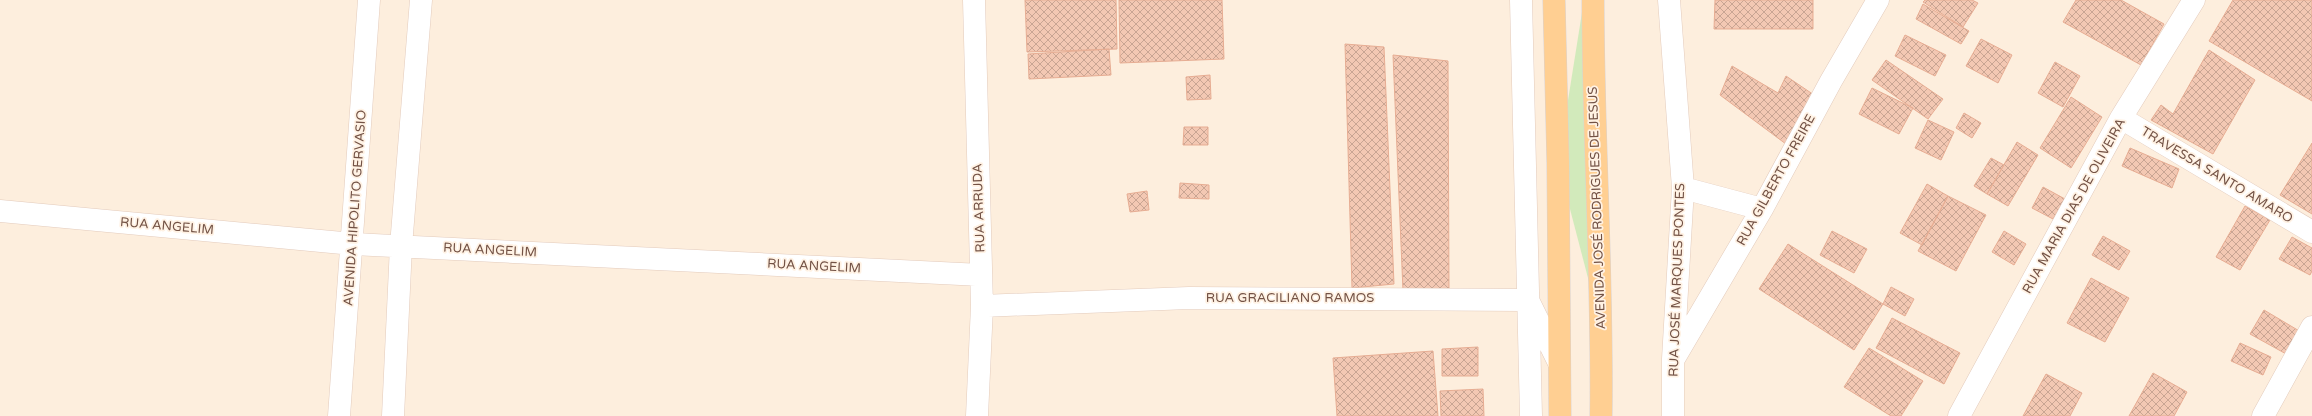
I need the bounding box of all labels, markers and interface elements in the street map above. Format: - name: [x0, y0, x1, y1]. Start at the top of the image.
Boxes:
- street label: AVENIDA JOSÉ RODRIGUES DE JESUS: [1585, 86, 1609, 330]
- street label: AVENIDA HIPOLITO GERVASIO: [340, 109, 370, 307]
- street label: RUA GILBERTO FREIRE: [1733, 111, 1819, 249]
- street label: RUA MARIA DIAS DE OLIVEIRA: [2019, 115, 2129, 296]
- street label: TRAVESSA SANTO AMARO: [2138, 123, 2296, 227]
- street label: RUA ARRUDA: [969, 163, 989, 253]
- street label: RUA JOSÉ MARQUES PONTES: [1666, 183, 1688, 377]
- street label: RUA ANGELIM: [120, 214, 214, 238]
- street label: RUA ANGELIM: [443, 240, 537, 260]
- street label: RUA ANGELIM: [767, 256, 861, 276]
- street label: RUA GRACILIANO RAMOS: [1206, 290, 1374, 306]

